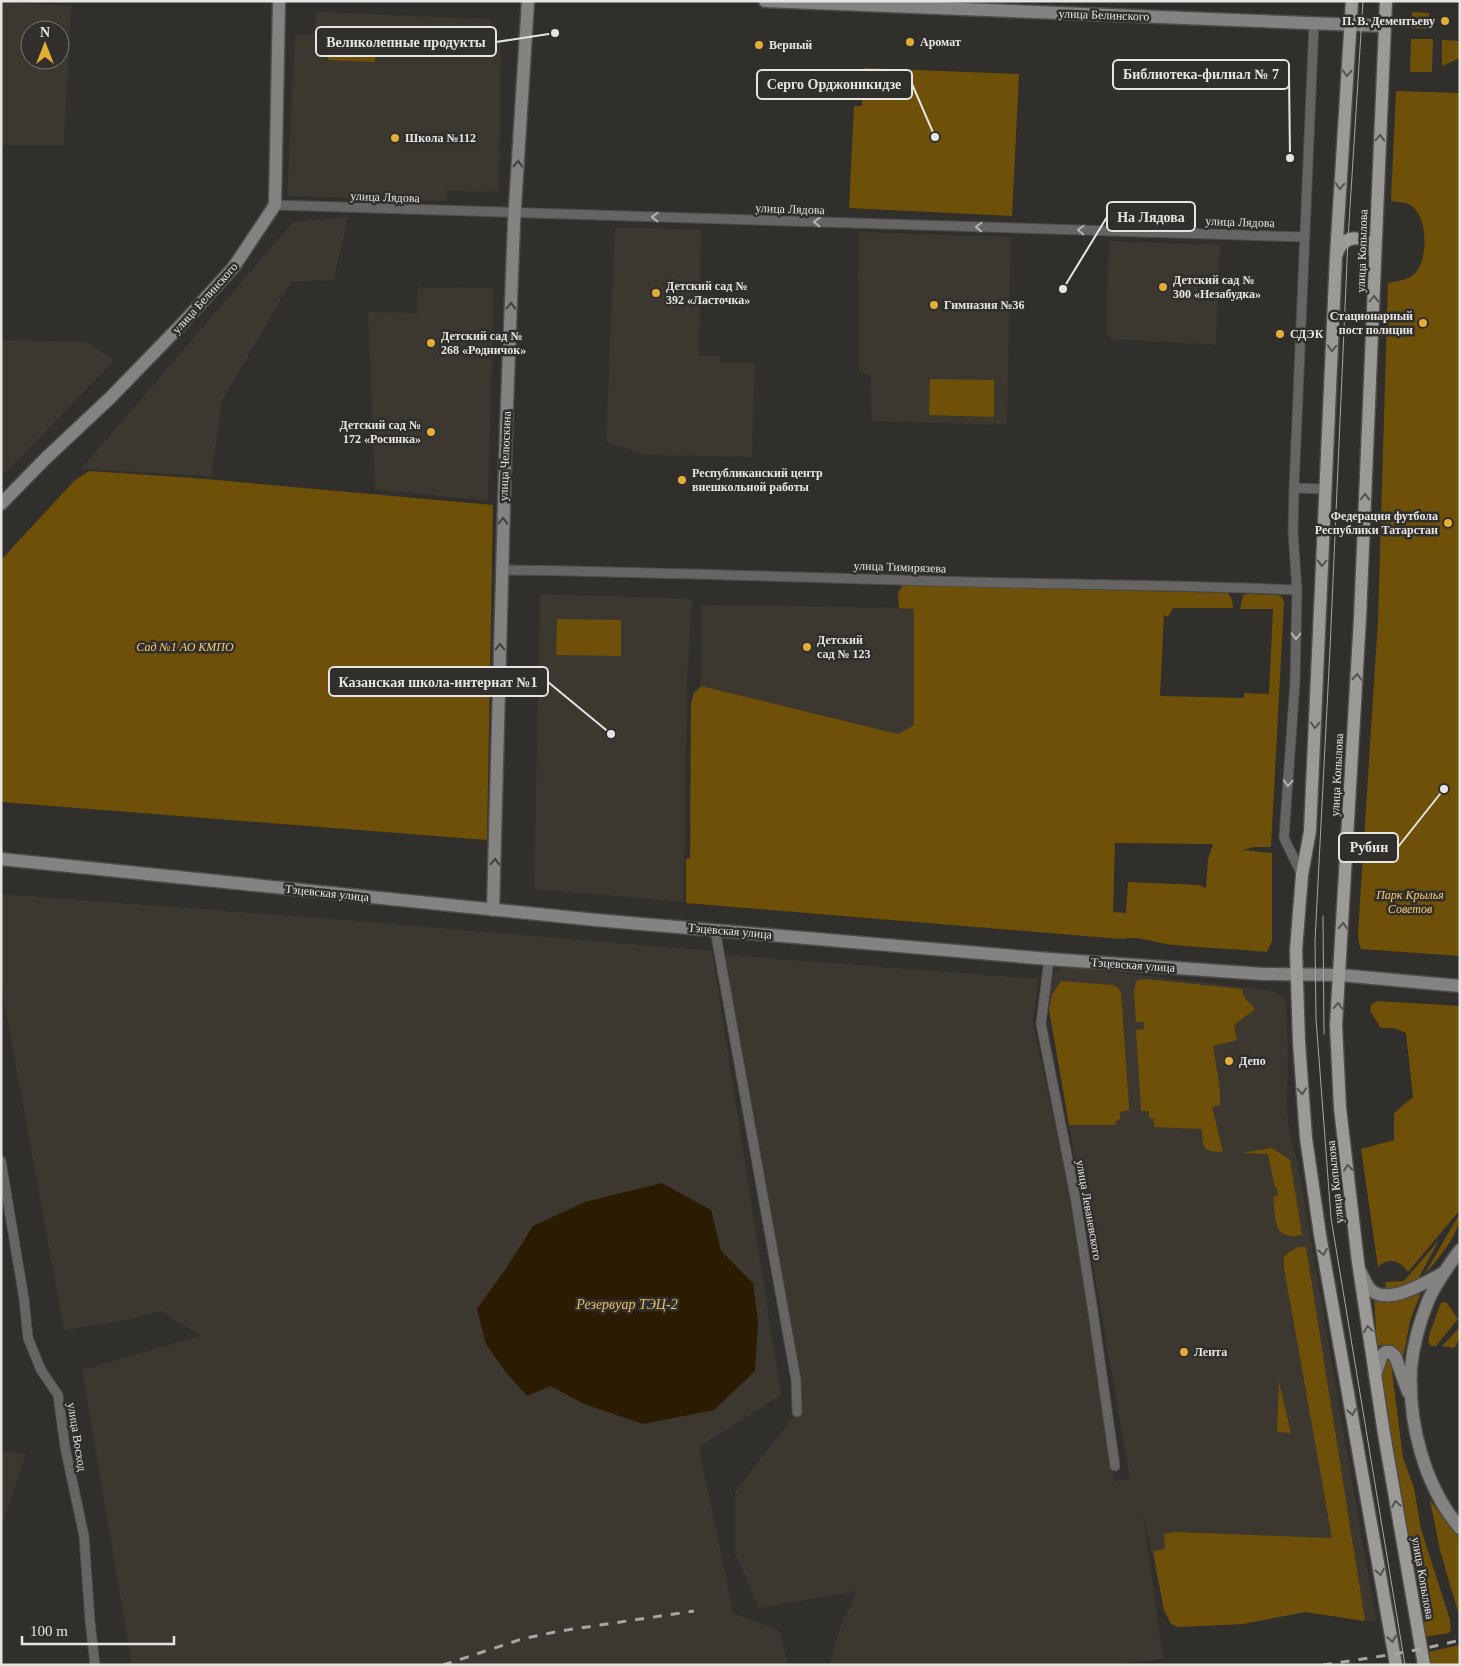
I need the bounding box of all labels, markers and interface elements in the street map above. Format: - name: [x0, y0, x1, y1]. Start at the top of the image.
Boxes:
- street label: улица Белинского: [1058, 6, 1150, 24]
- place label: П. В. Дементьеву: [1342, 14, 1435, 28]
- marker: П. В. Дементьеву: [1439, 15, 1451, 27]
- north arrow: [20, 20, 70, 70]
- text: N: [40, 25, 50, 40]
- callout: Великолепные продукты: [316, 27, 496, 56]
- text: Великолепные продукты: [326, 35, 486, 50]
- place label: Аромат: [920, 35, 961, 49]
- marker: Аромат: [904, 36, 916, 48]
- place label: Верный: [769, 38, 812, 52]
- marker: Верный: [753, 39, 765, 51]
- callout: Библиотека-филиал № 7: [1113, 60, 1289, 89]
- text: Библиотека-филиал № 7: [1123, 67, 1279, 82]
- one-way arrow: [1341, 69, 1352, 77]
- callout: Серго Орджоникидзе: [757, 70, 912, 99]
- text: Серго Орджоникидзе: [767, 77, 901, 92]
- place label: Школа №112: [405, 131, 476, 145]
- marker: Школа №112: [389, 132, 401, 144]
- one-way arrow: [1375, 134, 1385, 142]
- one-way arrow: [512, 160, 523, 168]
- one-way arrow: [1335, 182, 1346, 190]
- street label: улица Лядова: [350, 189, 421, 205]
- street label: улица Лядова: [755, 201, 826, 217]
- callout: На Лядова: [1107, 202, 1195, 231]
- street label: улица Копылова: [1354, 208, 1370, 293]
- text: На Лядова: [1117, 210, 1185, 225]
- one-way arrow: [650, 212, 658, 222]
- street label: улица Лядова: [1205, 214, 1276, 230]
- one-way arrow: [813, 217, 820, 227]
- one-way arrow: [975, 222, 983, 232]
- one-way arrow: [1076, 225, 1084, 235]
- street label: улица Белинского: [169, 260, 241, 336]
- place label: Детский сад № 300 «Незабудка»: [1173, 273, 1261, 301]
- place label: Детский сад № 392 «Ласточка»: [666, 279, 750, 307]
- marker: Детский сад № 300 «Незабудка»: [1157, 281, 1169, 293]
- marker: Детский сад № 392 «Ласточка»: [650, 287, 662, 299]
- one-way arrow: [1368, 295, 1379, 303]
- place label: Гимназия №36: [944, 298, 1024, 312]
- marker: Гимназия №36: [928, 299, 940, 311]
- one-way arrow: [506, 302, 516, 310]
- place label: Стационарный пост полиции: [1330, 309, 1413, 337]
- marker: Стационарный пост полиции: [1417, 317, 1429, 329]
- place label: СДЭК: [1290, 327, 1324, 341]
- marker: СДЭК: [1274, 328, 1286, 340]
- place label: Детский сад № 268 «Родничок»: [441, 329, 526, 357]
- marker: Детский сад № 268 «Родничок»: [425, 337, 437, 349]
- one-way arrow: [1326, 345, 1337, 353]
- street label: улица Челюскина: [496, 410, 514, 501]
- place label: Детский сад № 172 «Росинка»: [340, 418, 421, 446]
- marker: Детский сад № 172 «Росинка»: [425, 426, 437, 438]
- place label: Республиканский центр внешкольной работы: [692, 466, 823, 494]
- marker: Республиканский центр внешкольной работы: [676, 474, 688, 486]
- one-way arrow: [1360, 492, 1371, 500]
- place label: Федерация футбола Республики Татарстан: [1315, 509, 1438, 537]
- one-way arrow: [498, 517, 509, 525]
- marker: Федерация футбола Республики Татарстан: [1442, 517, 1454, 529]
- street label: улица Тимирязева: [854, 558, 947, 576]
- one-way arrow: [1317, 559, 1328, 567]
- one-way arrow: [1290, 632, 1301, 640]
- place label: Детский сад № 123: [817, 633, 871, 661]
- park label: Сад №1 АО КМПО: [136, 640, 234, 654]
- marker: Детский сад № 123: [801, 641, 813, 653]
- one-way arrow: [495, 643, 506, 651]
- callout: Казанская школа-интернат №1: [329, 667, 548, 696]
- one-way arrow: [1351, 672, 1362, 680]
- text: Казанская школа-интернат №1: [339, 675, 538, 690]
- one-way arrow: [1310, 722, 1321, 730]
- street label: улица Копылова: [1328, 732, 1346, 817]
- one-way arrow: [1283, 780, 1294, 788]
- callout: Рубин: [1339, 833, 1398, 862]
- text: Рубин: [1350, 840, 1388, 855]
- one-way arrow: [489, 857, 500, 865]
- street label: Тэцевская улица: [284, 882, 370, 904]
- park label: Парк Крылья Советов: [1375, 888, 1444, 916]
- street label: Тэцевская улица: [687, 920, 773, 942]
- one-way arrow: [1337, 922, 1348, 930]
- street label: Тэцевская улица: [1090, 955, 1176, 975]
- one-way arrow: [1332, 1002, 1343, 1010]
- place label: Депо: [1239, 1054, 1266, 1068]
- marker: Депо: [1223, 1055, 1235, 1067]
- one-way arrow: [1297, 1087, 1308, 1095]
- street label: улица Копылова: [1324, 1139, 1346, 1224]
- street label: улица Леваневского: [1073, 1159, 1105, 1261]
- one-way arrow: [1343, 1163, 1354, 1171]
- one-way arrow: [1318, 1248, 1328, 1256]
- water label: Резервуар ТЭЦ-2: [575, 1297, 678, 1312]
- one-way arrow: [1363, 1325, 1374, 1333]
- place label: Лента: [1194, 1345, 1227, 1359]
- marker: Лента: [1178, 1346, 1190, 1358]
- street label: улица Восход: [65, 1402, 89, 1472]
- one-way arrow: [1346, 1408, 1356, 1416]
- one-way arrow: [1391, 1499, 1401, 1508]
- street label: улица Копылова: [1409, 1536, 1437, 1621]
- one-way arrow: [1375, 1568, 1385, 1576]
- scale bar: [22, 1614, 175, 1646]
- text: 100 m: [30, 1623, 68, 1639]
- one-way arrow: [1386, 1635, 1396, 1644]

